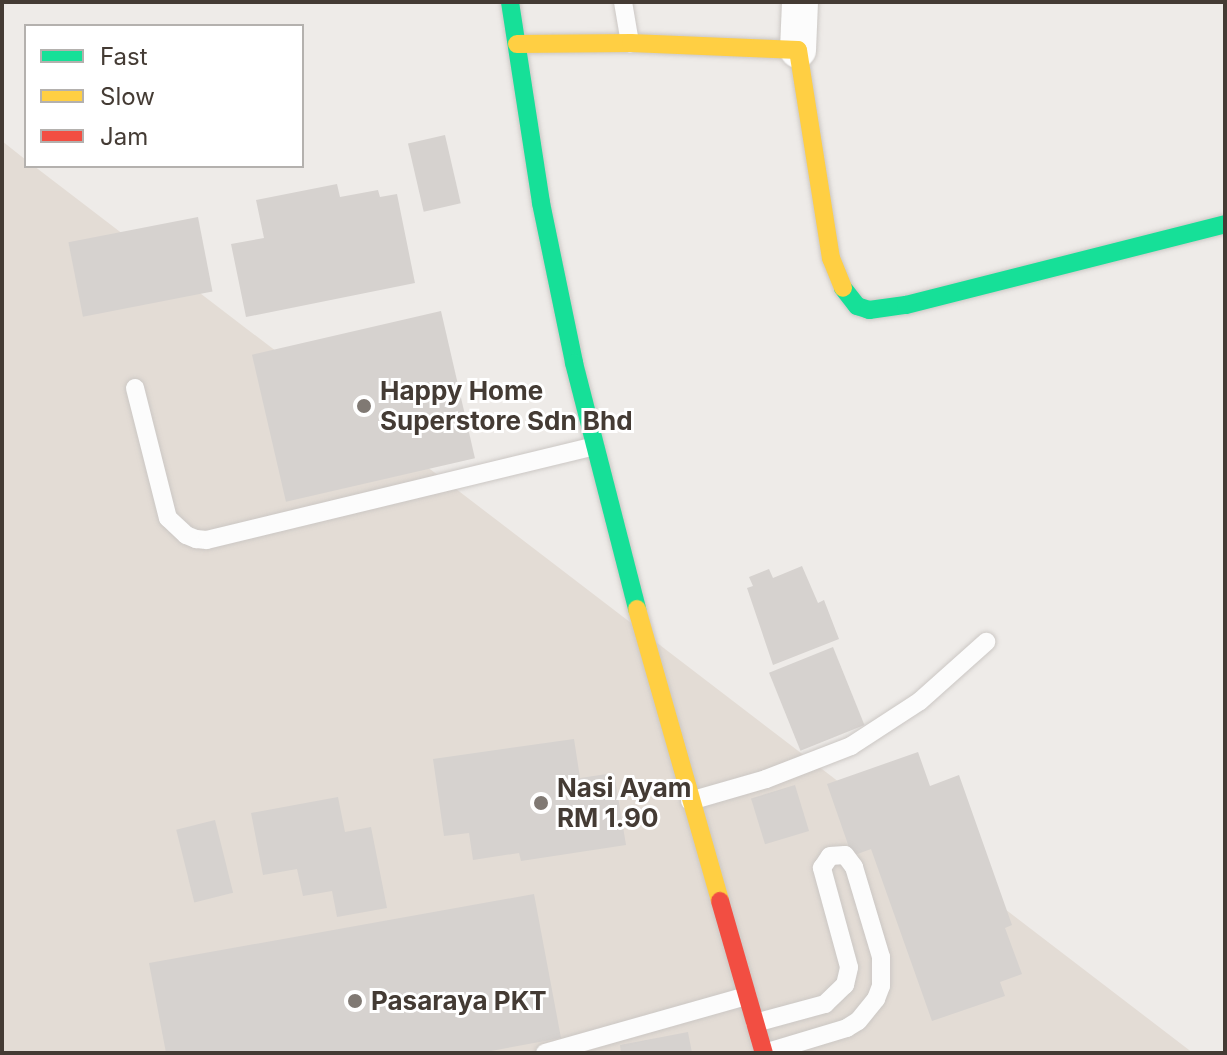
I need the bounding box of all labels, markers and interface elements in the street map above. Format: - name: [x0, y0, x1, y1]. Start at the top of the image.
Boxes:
- legend: [24, 24, 304, 168]
- text: Fast: [100, 42, 148, 71]
- text: Slow: [100, 82, 155, 111]
- text: Jam: [100, 122, 148, 151]
- place label: Happy Home Superstore Sdn Bhd: [380, 375, 633, 436]
- marker: Happy Home Superstore Sdn Bhd: [355, 397, 373, 415]
- place label: Nasi Ayam RM 1.90: [557, 772, 692, 834]
- marker: Nasi Ayam RM 1.90: [532, 794, 550, 812]
- place label: Pasaraya PKT: [371, 985, 547, 1017]
- marker: Pasaraya PKT: [346, 992, 364, 1010]

